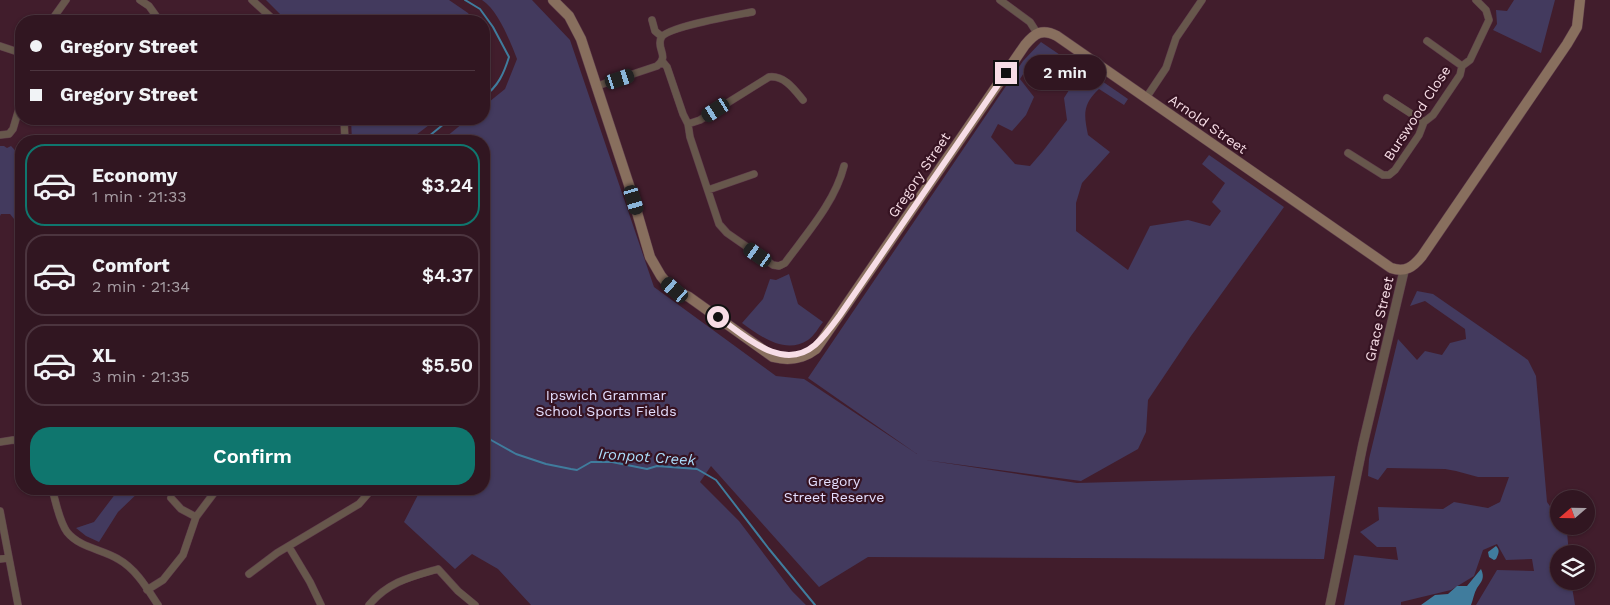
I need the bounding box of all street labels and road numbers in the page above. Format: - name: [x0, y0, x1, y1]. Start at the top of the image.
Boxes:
- street label: Burswood Close: [1380, 63, 1454, 163]
- street label: Arnold Street: [1166, 91, 1250, 157]
- street label: Gregory Street: [885, 129, 953, 221]
- street label: Grace Street: [1361, 275, 1397, 363]

